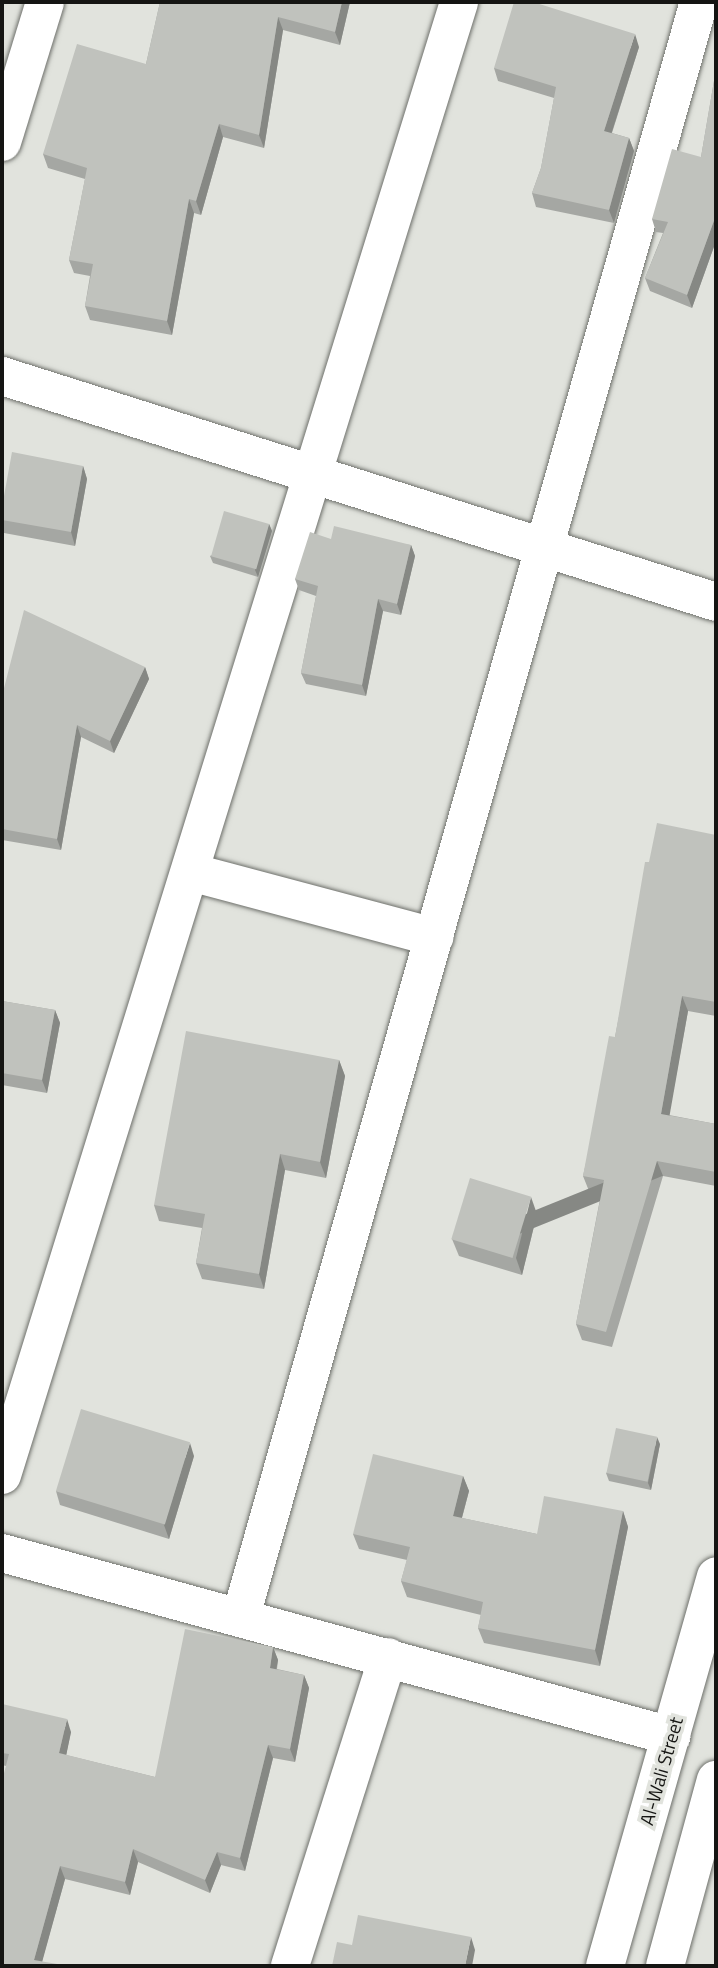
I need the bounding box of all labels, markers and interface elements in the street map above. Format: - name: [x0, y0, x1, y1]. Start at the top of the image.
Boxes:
- street label: Al-Wali Street: [635, 1714, 687, 1828]

